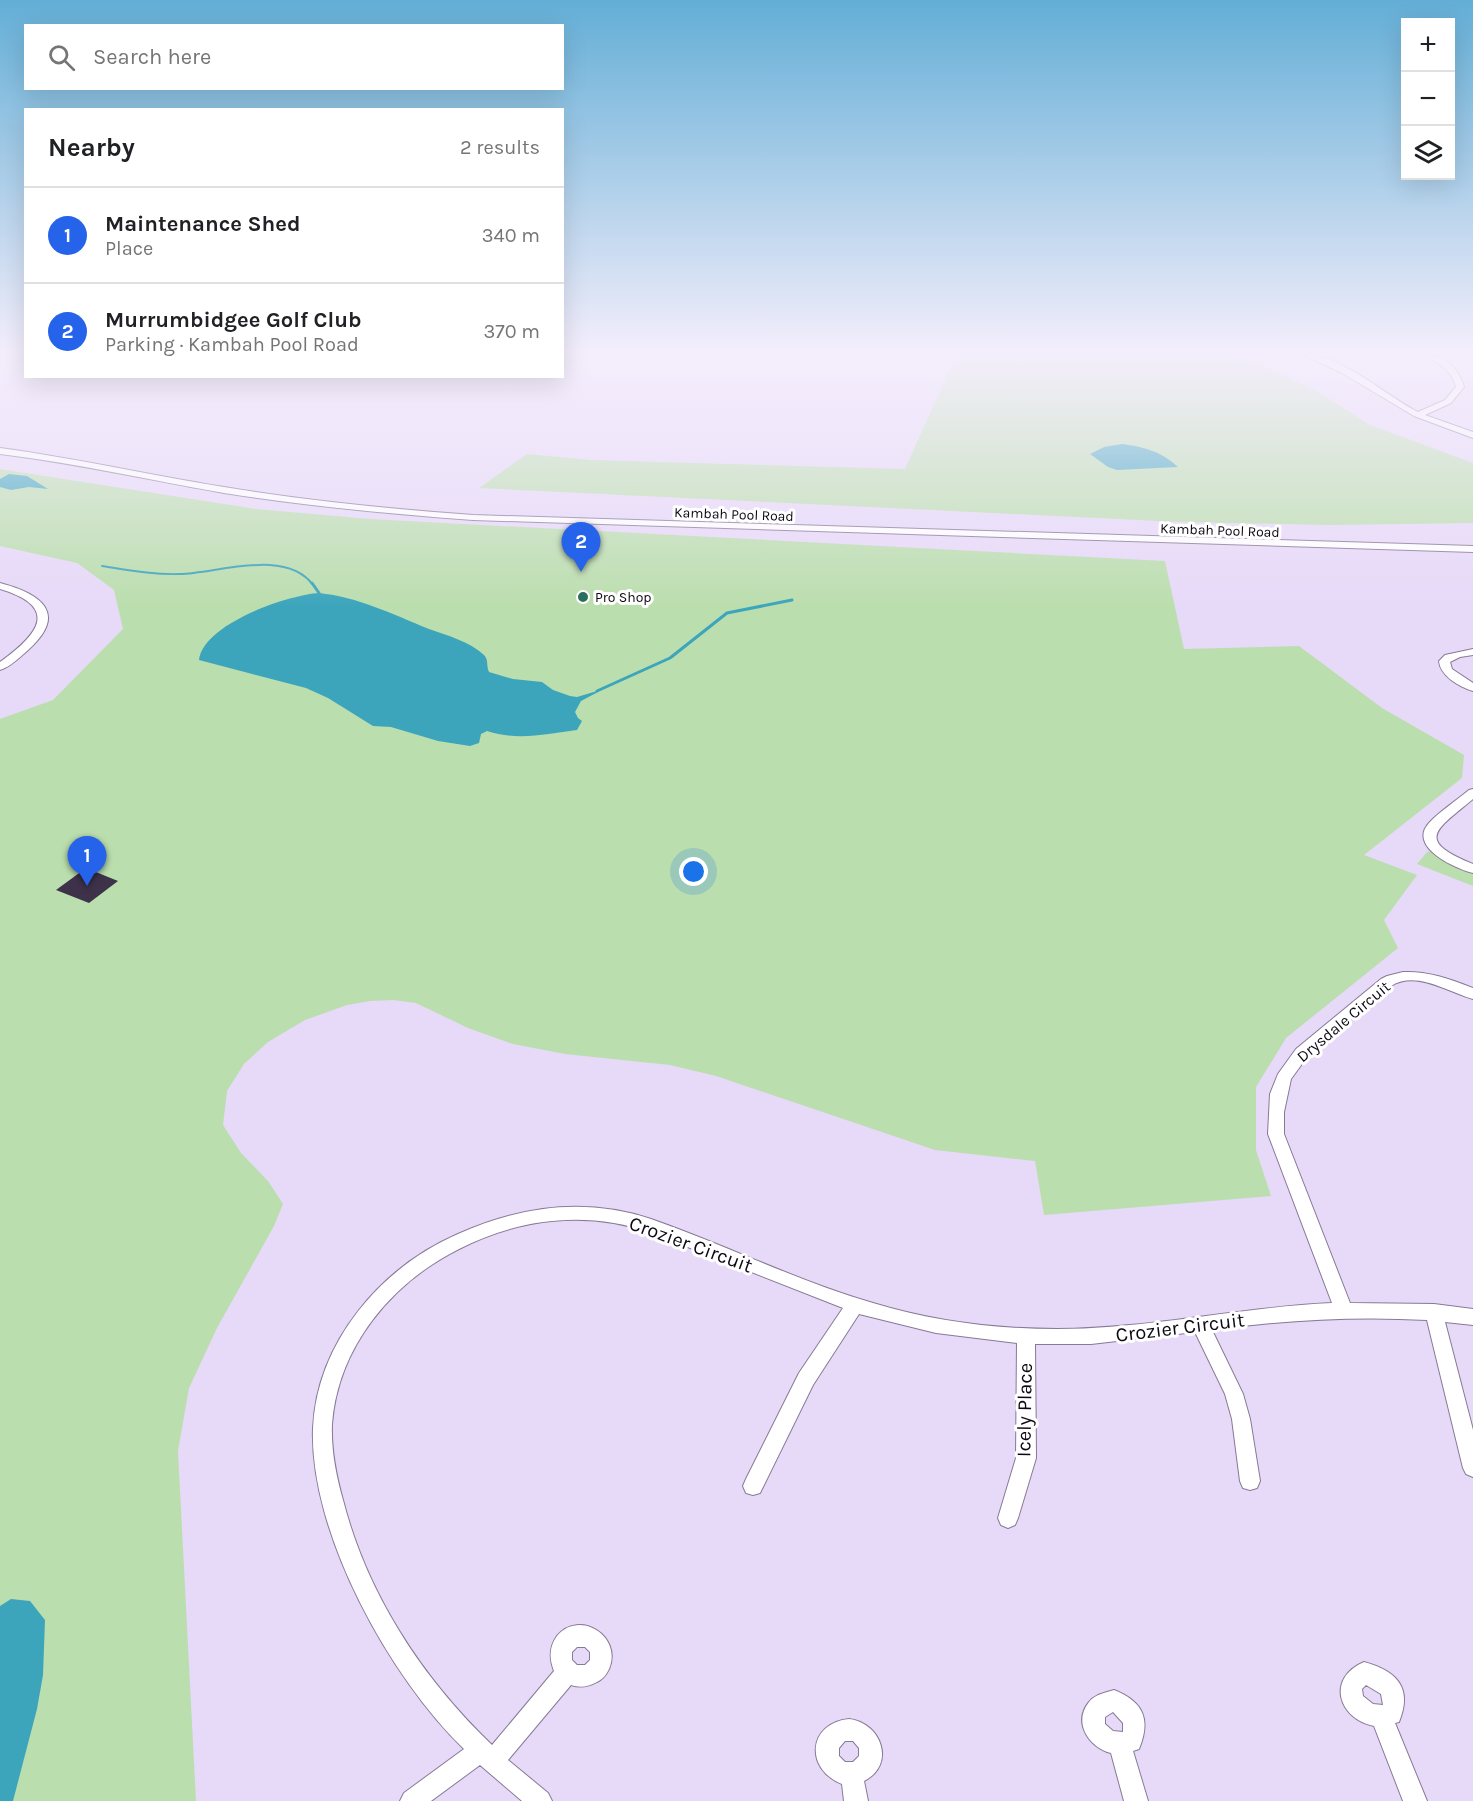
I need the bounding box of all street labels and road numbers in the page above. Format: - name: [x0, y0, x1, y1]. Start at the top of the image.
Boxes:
- street label: Kambah Pool Road: [674, 504, 794, 525]
- street label: Kambah Pool Road: [1160, 520, 1280, 541]
- street label: Drysdale Circuit: [1293, 977, 1394, 1066]
- street label: Crozier Circuit: [626, 1212, 756, 1278]
- street label: Crozier Circuit: [1114, 1308, 1246, 1347]
- street label: Icely Place: [1012, 1363, 1037, 1457]

